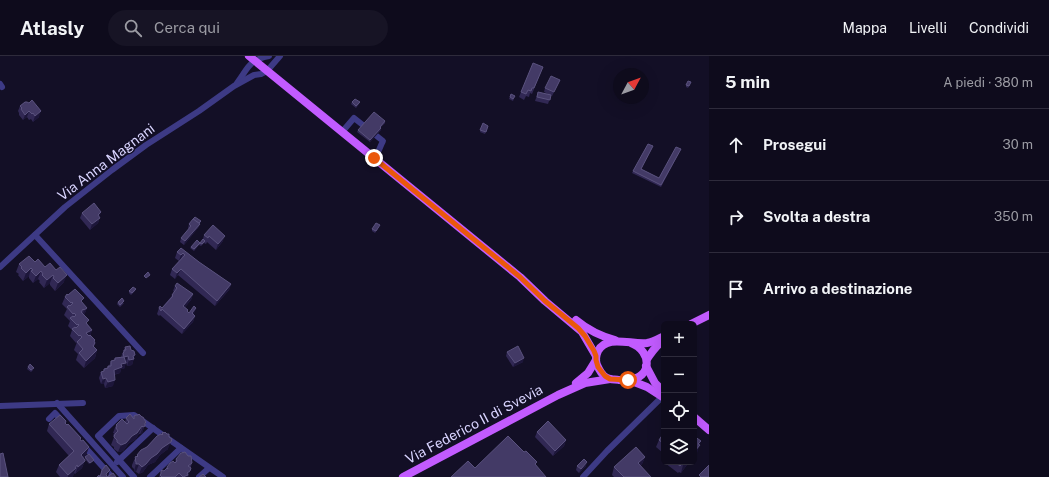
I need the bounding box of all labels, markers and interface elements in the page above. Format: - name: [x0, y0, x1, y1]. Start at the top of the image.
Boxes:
- search box: [108, 10, 388, 46]
- text: Atlasly: [20, 17, 84, 39]
- icon: search: [122, 17, 144, 39]
- text: Cerca qui: [154, 19, 220, 36]
- text: Mappa: [843, 20, 887, 36]
- text: Livelli: [909, 20, 947, 36]
- text: Condividi: [969, 20, 1029, 36]
- north arrow: [613, 68, 649, 104]
- text: 5 min: [725, 72, 770, 92]
- text: A piedi · 380 m: [943, 75, 1033, 90]
- street label: Via Anna Magnani: [54, 120, 158, 204]
- icon: ahead: [725, 134, 747, 156]
- text: Prosegui: [763, 136, 826, 153]
- text: 30 m: [1003, 137, 1033, 152]
- route end: [365, 149, 383, 167]
- icon: right: [725, 206, 747, 228]
- text: Svolta a destra: [763, 208, 870, 225]
- text: 350 m: [994, 209, 1033, 224]
- icon: arrive: [725, 278, 747, 300]
- text: Arrivo a destinazione: [763, 280, 912, 297]
- map controls: [661, 321, 697, 465]
- button: +: [661, 321, 697, 357]
- button: −: [661, 357, 697, 393]
- route start: [619, 371, 637, 389]
- street label: Via Federico II di Svevia: [403, 381, 545, 467]
- button: locate: [661, 393, 697, 429]
- button: layers: [661, 429, 697, 465]

